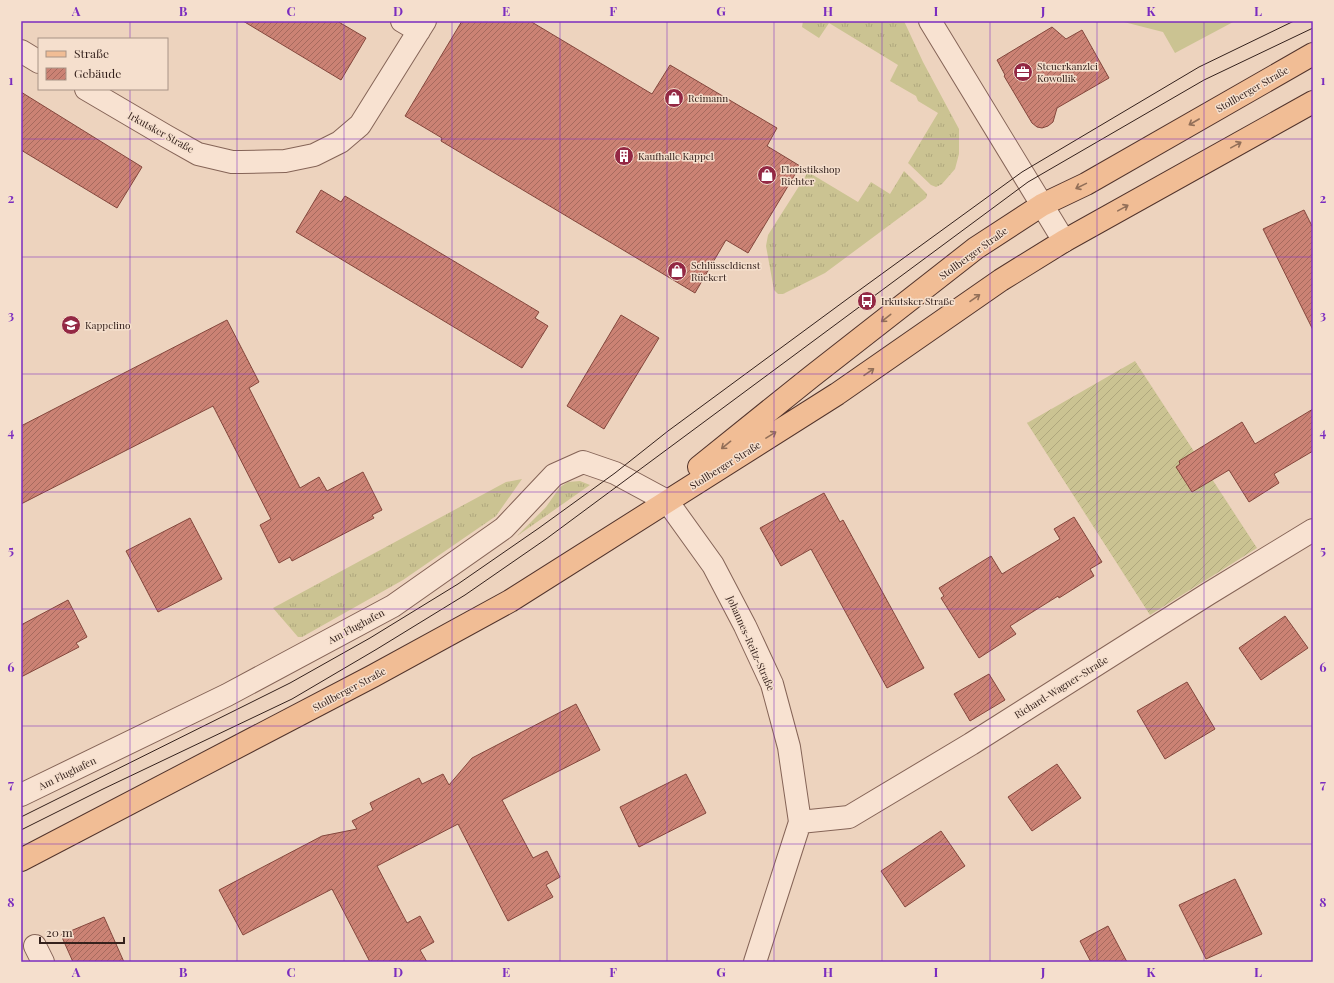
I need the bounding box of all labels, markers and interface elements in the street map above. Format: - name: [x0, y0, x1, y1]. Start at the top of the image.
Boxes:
- text: A: [71, 2, 81, 19]
- text: B: [179, 2, 188, 19]
- text: C: [286, 2, 296, 19]
- text: D: [393, 2, 403, 19]
- text: E: [502, 2, 510, 19]
- text: F: [609, 2, 617, 19]
- text: G: [716, 2, 726, 19]
- text: H: [823, 2, 833, 19]
- text: I: [934, 2, 939, 19]
- text: J: [1040, 2, 1046, 19]
- text: K: [1146, 2, 1156, 19]
- text: L: [1254, 2, 1262, 19]
- legend: [38, 38, 168, 90]
- text: Straße: [74, 45, 109, 61]
- place label: Steuerkanzlei Kowollik: [1037, 59, 1098, 85]
- office icon: Steuerkanzlei Kowollik: [1012, 61, 1034, 83]
- street label: Stollberger Straße: [1213, 63, 1291, 115]
- text: Gebäude: [74, 65, 121, 81]
- text: 1: [9, 71, 14, 88]
- text: 1: [1321, 71, 1326, 88]
- shop icon: Reimann: [663, 87, 685, 109]
- place label: Reimann: [688, 91, 728, 105]
- street label: Irkutsker Straße: [126, 108, 196, 156]
- one-way arrow: [1188, 118, 1200, 126]
- one-way arrow: [1230, 140, 1242, 148]
- building icon: Kaufhalle Kappel: [613, 145, 635, 167]
- place label: Kaufhalle Kappel: [638, 149, 714, 163]
- place label: Floristikshop Richter: [781, 162, 841, 188]
- shop icon: Floristikshop Richter: [756, 164, 778, 186]
- one-way arrow: [1075, 183, 1087, 190]
- text: 2: [8, 189, 15, 206]
- text: 2: [1320, 189, 1327, 206]
- one-way arrow: [1117, 204, 1129, 211]
- street label: Stollberger Straße: [936, 223, 1010, 283]
- place label: Schlüsseldienst Rückert: [691, 258, 761, 284]
- shop icon: Schlüsseldienst Rückert: [666, 260, 688, 282]
- bus stop icon: Irkutsker Straße: [856, 290, 878, 312]
- place label: Irkutsker Straße: [881, 294, 954, 308]
- one-way arrow: [970, 294, 981, 302]
- text: 3: [8, 306, 14, 323]
- text: 3: [1320, 306, 1326, 323]
- school or university icon: Kappelino: [60, 314, 82, 336]
- one-way arrow: [880, 314, 891, 322]
- place label: Kappelino: [85, 318, 131, 332]
- one-way arrow: [863, 368, 874, 376]
- text: 4: [8, 423, 15, 440]
- text: 4: [1320, 423, 1327, 440]
- one-way arrow: [765, 431, 777, 439]
- street label: Stollberger Straße: [687, 437, 763, 493]
- one-way arrow: [720, 441, 731, 450]
- text: 5: [8, 541, 14, 558]
- text: 5: [1320, 541, 1326, 558]
- street label: Johannes-Reitz-Straße: [723, 592, 778, 693]
- street label: Am Flughafen: [324, 605, 387, 647]
- street label: Richard-Wagner-Straße: [1011, 652, 1111, 722]
- text: 6: [7, 658, 15, 675]
- text: 6: [1319, 658, 1327, 675]
- street label: Stollberger Straße: [310, 664, 388, 714]
- street label: Am Flughafen: [35, 753, 98, 793]
- text: 7: [8, 775, 14, 792]
- text: 7: [1320, 775, 1326, 792]
- text: 8: [7, 893, 15, 910]
- text: 8: [1319, 893, 1327, 910]
- scale bar: [40, 919, 124, 945]
- text: 20 m: [46, 924, 73, 940]
- text: A: [71, 963, 81, 980]
- text: B: [179, 963, 188, 980]
- text: C: [286, 963, 296, 980]
- text: D: [393, 963, 403, 980]
- text: E: [502, 963, 510, 980]
- text: F: [609, 963, 617, 980]
- text: G: [716, 963, 726, 980]
- text: H: [823, 963, 833, 980]
- text: I: [934, 963, 939, 980]
- text: J: [1040, 963, 1046, 980]
- text: K: [1146, 963, 1156, 980]
- text: L: [1254, 963, 1262, 980]

